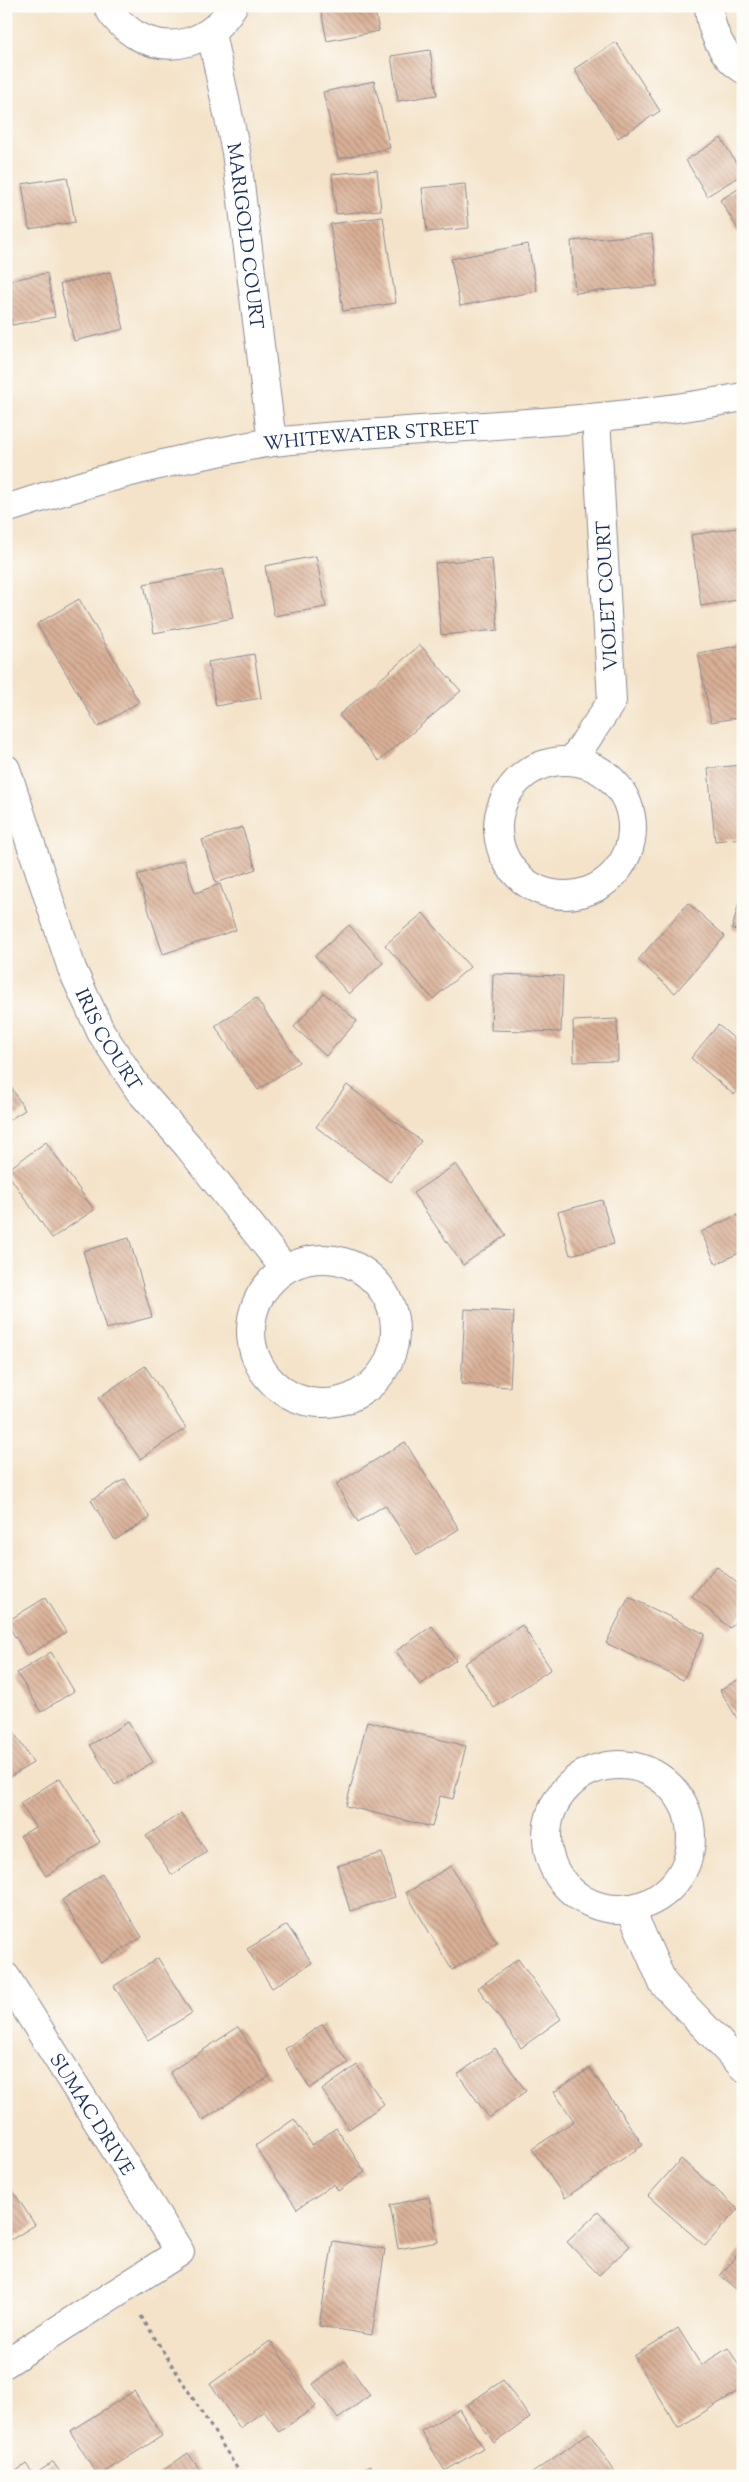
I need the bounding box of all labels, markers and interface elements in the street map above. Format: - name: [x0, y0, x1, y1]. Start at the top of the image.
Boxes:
- street label: MARIGOLD COURT: [218, 141, 269, 331]
- street label: WHITEWATER STREET: [262, 415, 480, 459]
- street label: VIOLET COURT: [591, 520, 626, 672]
- street label: IRIS COURT: [67, 985, 147, 1097]
- street label: SUMAC DRIVE: [42, 2049, 140, 2182]

